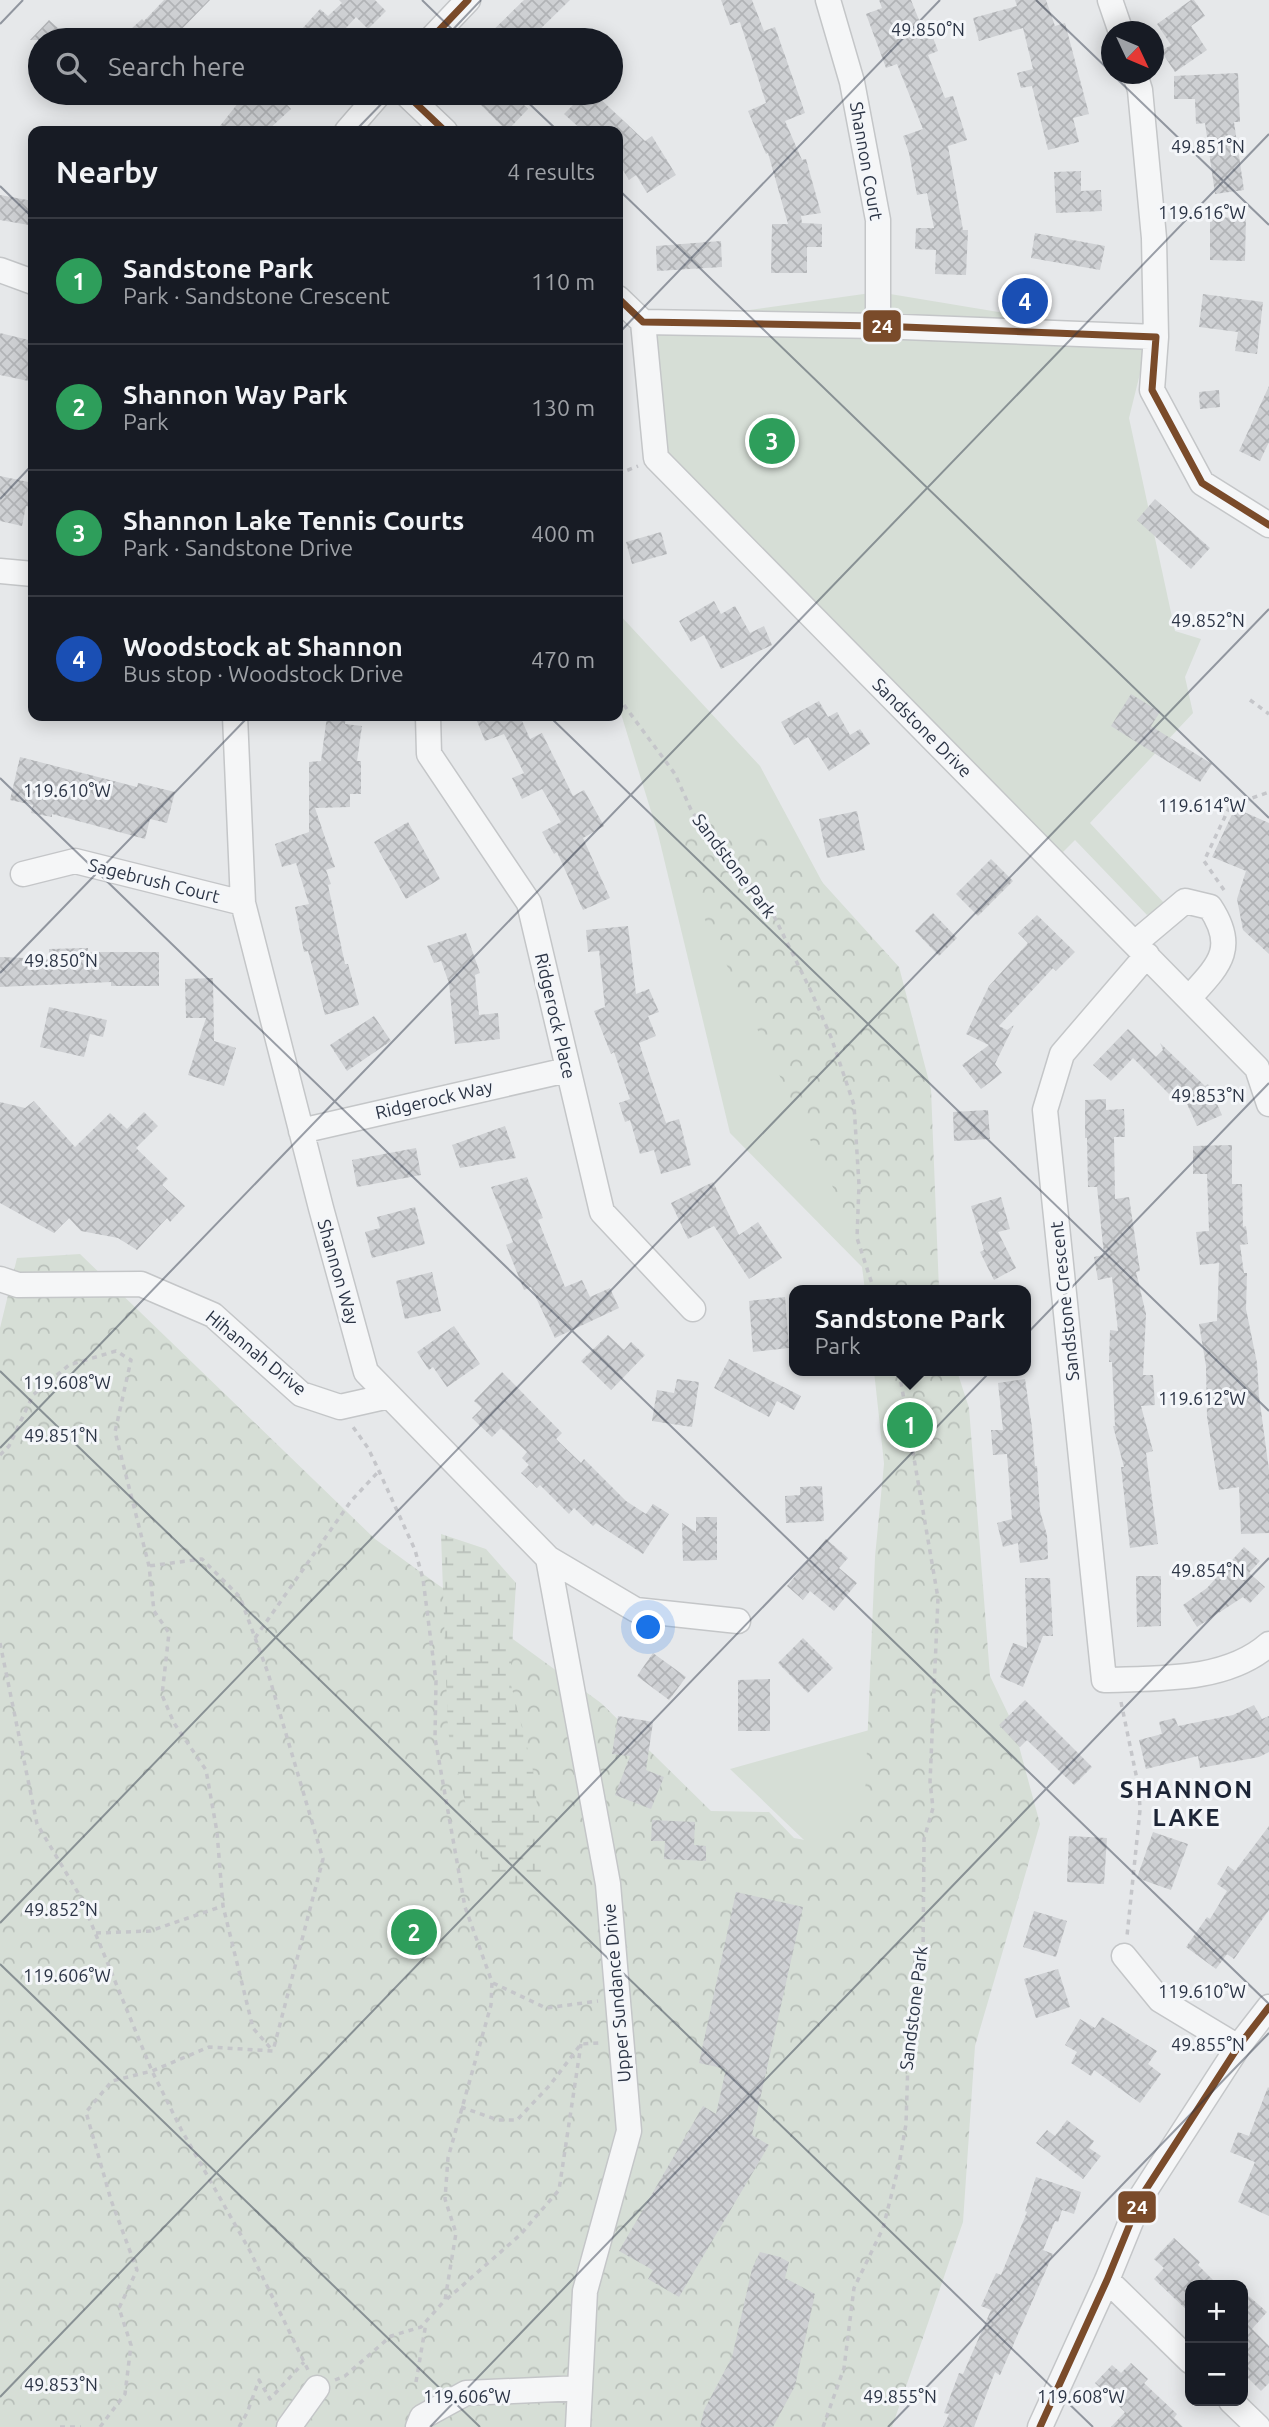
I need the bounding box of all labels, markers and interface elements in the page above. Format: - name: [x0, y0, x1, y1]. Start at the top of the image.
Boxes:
- text: 49.850°N: [891, 19, 965, 39]
- north arrow: [1101, 21, 1164, 84]
- search box: [28, 28, 623, 105]
- icon: search: [52, 48, 90, 86]
- text: Search here: [108, 52, 245, 81]
- street label: Shannon Court: [847, 100, 887, 222]
- text: 49.851°N: [1171, 136, 1245, 156]
- text: Nearby: [56, 155, 158, 189]
- text: 4 results: [507, 159, 595, 184]
- text: 119.616°W: [1158, 202, 1246, 222]
- text: Sandstone Park: [123, 254, 313, 283]
- text: 1: [73, 269, 85, 294]
- text: 110 m: [531, 269, 595, 294]
- pin: 4: [1002, 275, 1048, 327]
- text: Park · Sandstone Crescent: [123, 283, 390, 308]
- line badge: 24: [862, 309, 902, 343]
- text: 24: [871, 315, 893, 337]
- text: Shannon Way Park: [123, 380, 348, 409]
- text: 2: [73, 395, 85, 420]
- text: 130 m: [531, 395, 595, 420]
- text: Park: [123, 409, 169, 434]
- pin: 3: [749, 415, 795, 467]
- text: Shannon Lake Tennis Courts: [123, 506, 464, 535]
- text: 3: [73, 521, 85, 546]
- text: 400 m: [531, 521, 595, 546]
- text: Park · Sandstone Drive: [123, 535, 353, 560]
- text: 49.852°N: [1171, 610, 1245, 630]
- text: Woodstock at Shannon: [123, 632, 403, 661]
- text: 4: [73, 647, 85, 672]
- text: 470 m: [531, 647, 595, 672]
- text: Bus stop · Woodstock Drive: [123, 661, 404, 686]
- street label: Sandstone Drive: [869, 674, 976, 781]
- text: 119.610°W: [23, 780, 111, 800]
- text: 119.614°W: [1158, 795, 1246, 815]
- street label: Sandstone Park: [689, 809, 780, 921]
- street label: Sagebrush Court: [87, 854, 222, 906]
- text: 49.850°N: [24, 950, 98, 970]
- street label: Ridgerock Place: [532, 951, 580, 1081]
- street label: Ridgerock Way: [373, 1076, 495, 1122]
- text: 49.853°N: [1171, 1085, 1245, 1105]
- street label: Shannon Way: [314, 1217, 364, 1327]
- street label: Sandstone Crescent: [1046, 1220, 1082, 1382]
- popup: [789, 1285, 1031, 1376]
- text: Sandstone Park: [815, 1304, 1005, 1333]
- street label: Hihannah Drive: [202, 1306, 311, 1399]
- text: Park: [815, 1333, 861, 1358]
- text: 119.608°W: [23, 1372, 111, 1392]
- text: 119.612°W: [1158, 1388, 1246, 1408]
- pin: 1: [887, 1399, 933, 1451]
- text: 49.851°N: [24, 1425, 98, 1445]
- text: 49.854°N: [1171, 1560, 1245, 1580]
- your location: [631, 1610, 665, 1644]
- district label: SHANNON LAKE: [1120, 1776, 1254, 1831]
- text: 49.852°N: [24, 1899, 98, 1919]
- street label: Upper Sundance Drive: [598, 1903, 634, 2083]
- pin: 2: [391, 1906, 437, 1958]
- street label: Sandstone Park: [895, 1945, 931, 2071]
- text: 119.606°W: [23, 1965, 111, 1985]
- text: 119.610°W: [1158, 1981, 1246, 2001]
- text: 49.855°N: [1171, 2034, 1245, 2054]
- line badge: 24: [1117, 2190, 1157, 2224]
- text: 24: [1126, 2196, 1148, 2218]
- map controls: [1185, 2280, 1248, 2406]
- button: +: [1185, 2280, 1248, 2343]
- button: −: [1185, 2343, 1248, 2406]
- text: 49.853°N: [24, 2374, 98, 2394]
- text: 119.606°W: [423, 2386, 511, 2406]
- text: 49.855°N: [863, 2386, 937, 2406]
- text: 119.608°W: [1037, 2386, 1125, 2406]

